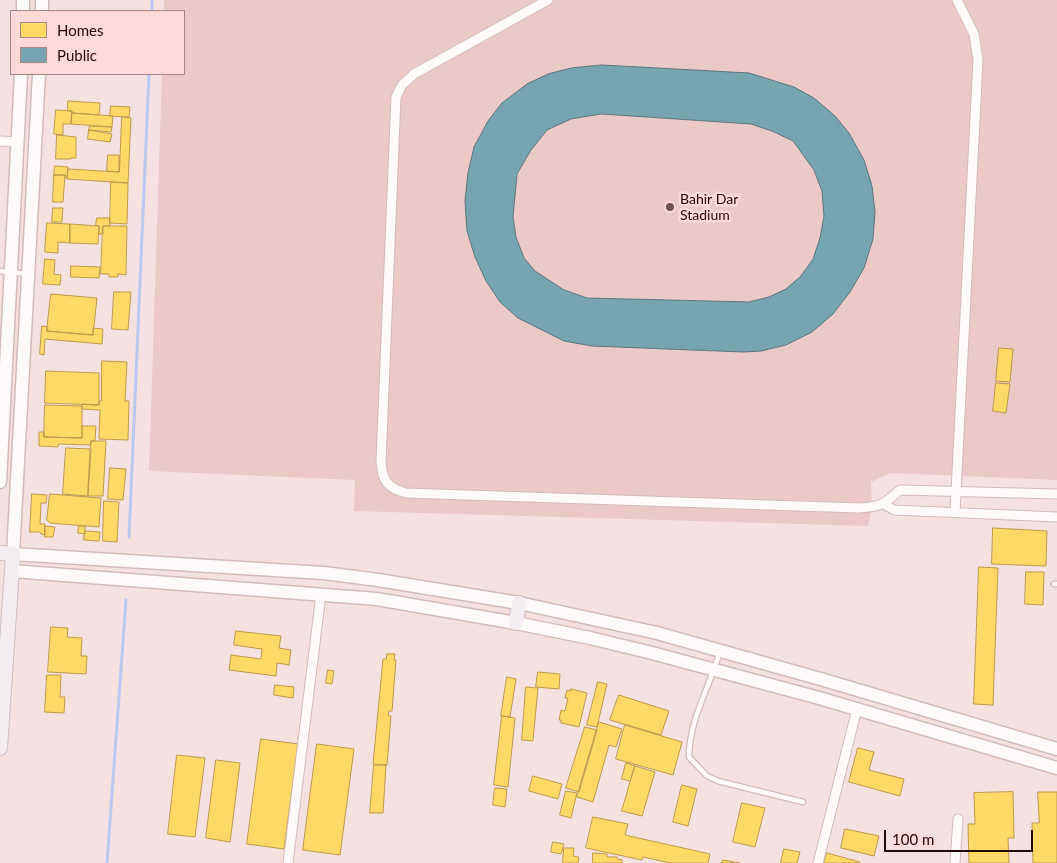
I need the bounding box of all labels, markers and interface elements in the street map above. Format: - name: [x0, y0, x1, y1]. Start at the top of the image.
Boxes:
- legend: [10, 10, 185, 75]
- text: Homes: [57, 21, 103, 39]
- text: Public: [57, 46, 97, 64]
- place label: Bahir Dar Stadium: [680, 191, 738, 223]
- marker: Bahir Dar Stadium: [664, 201, 676, 213]
- scale bar: [887, 820, 1036, 852]
- text: 100 m: [892, 830, 934, 848]

